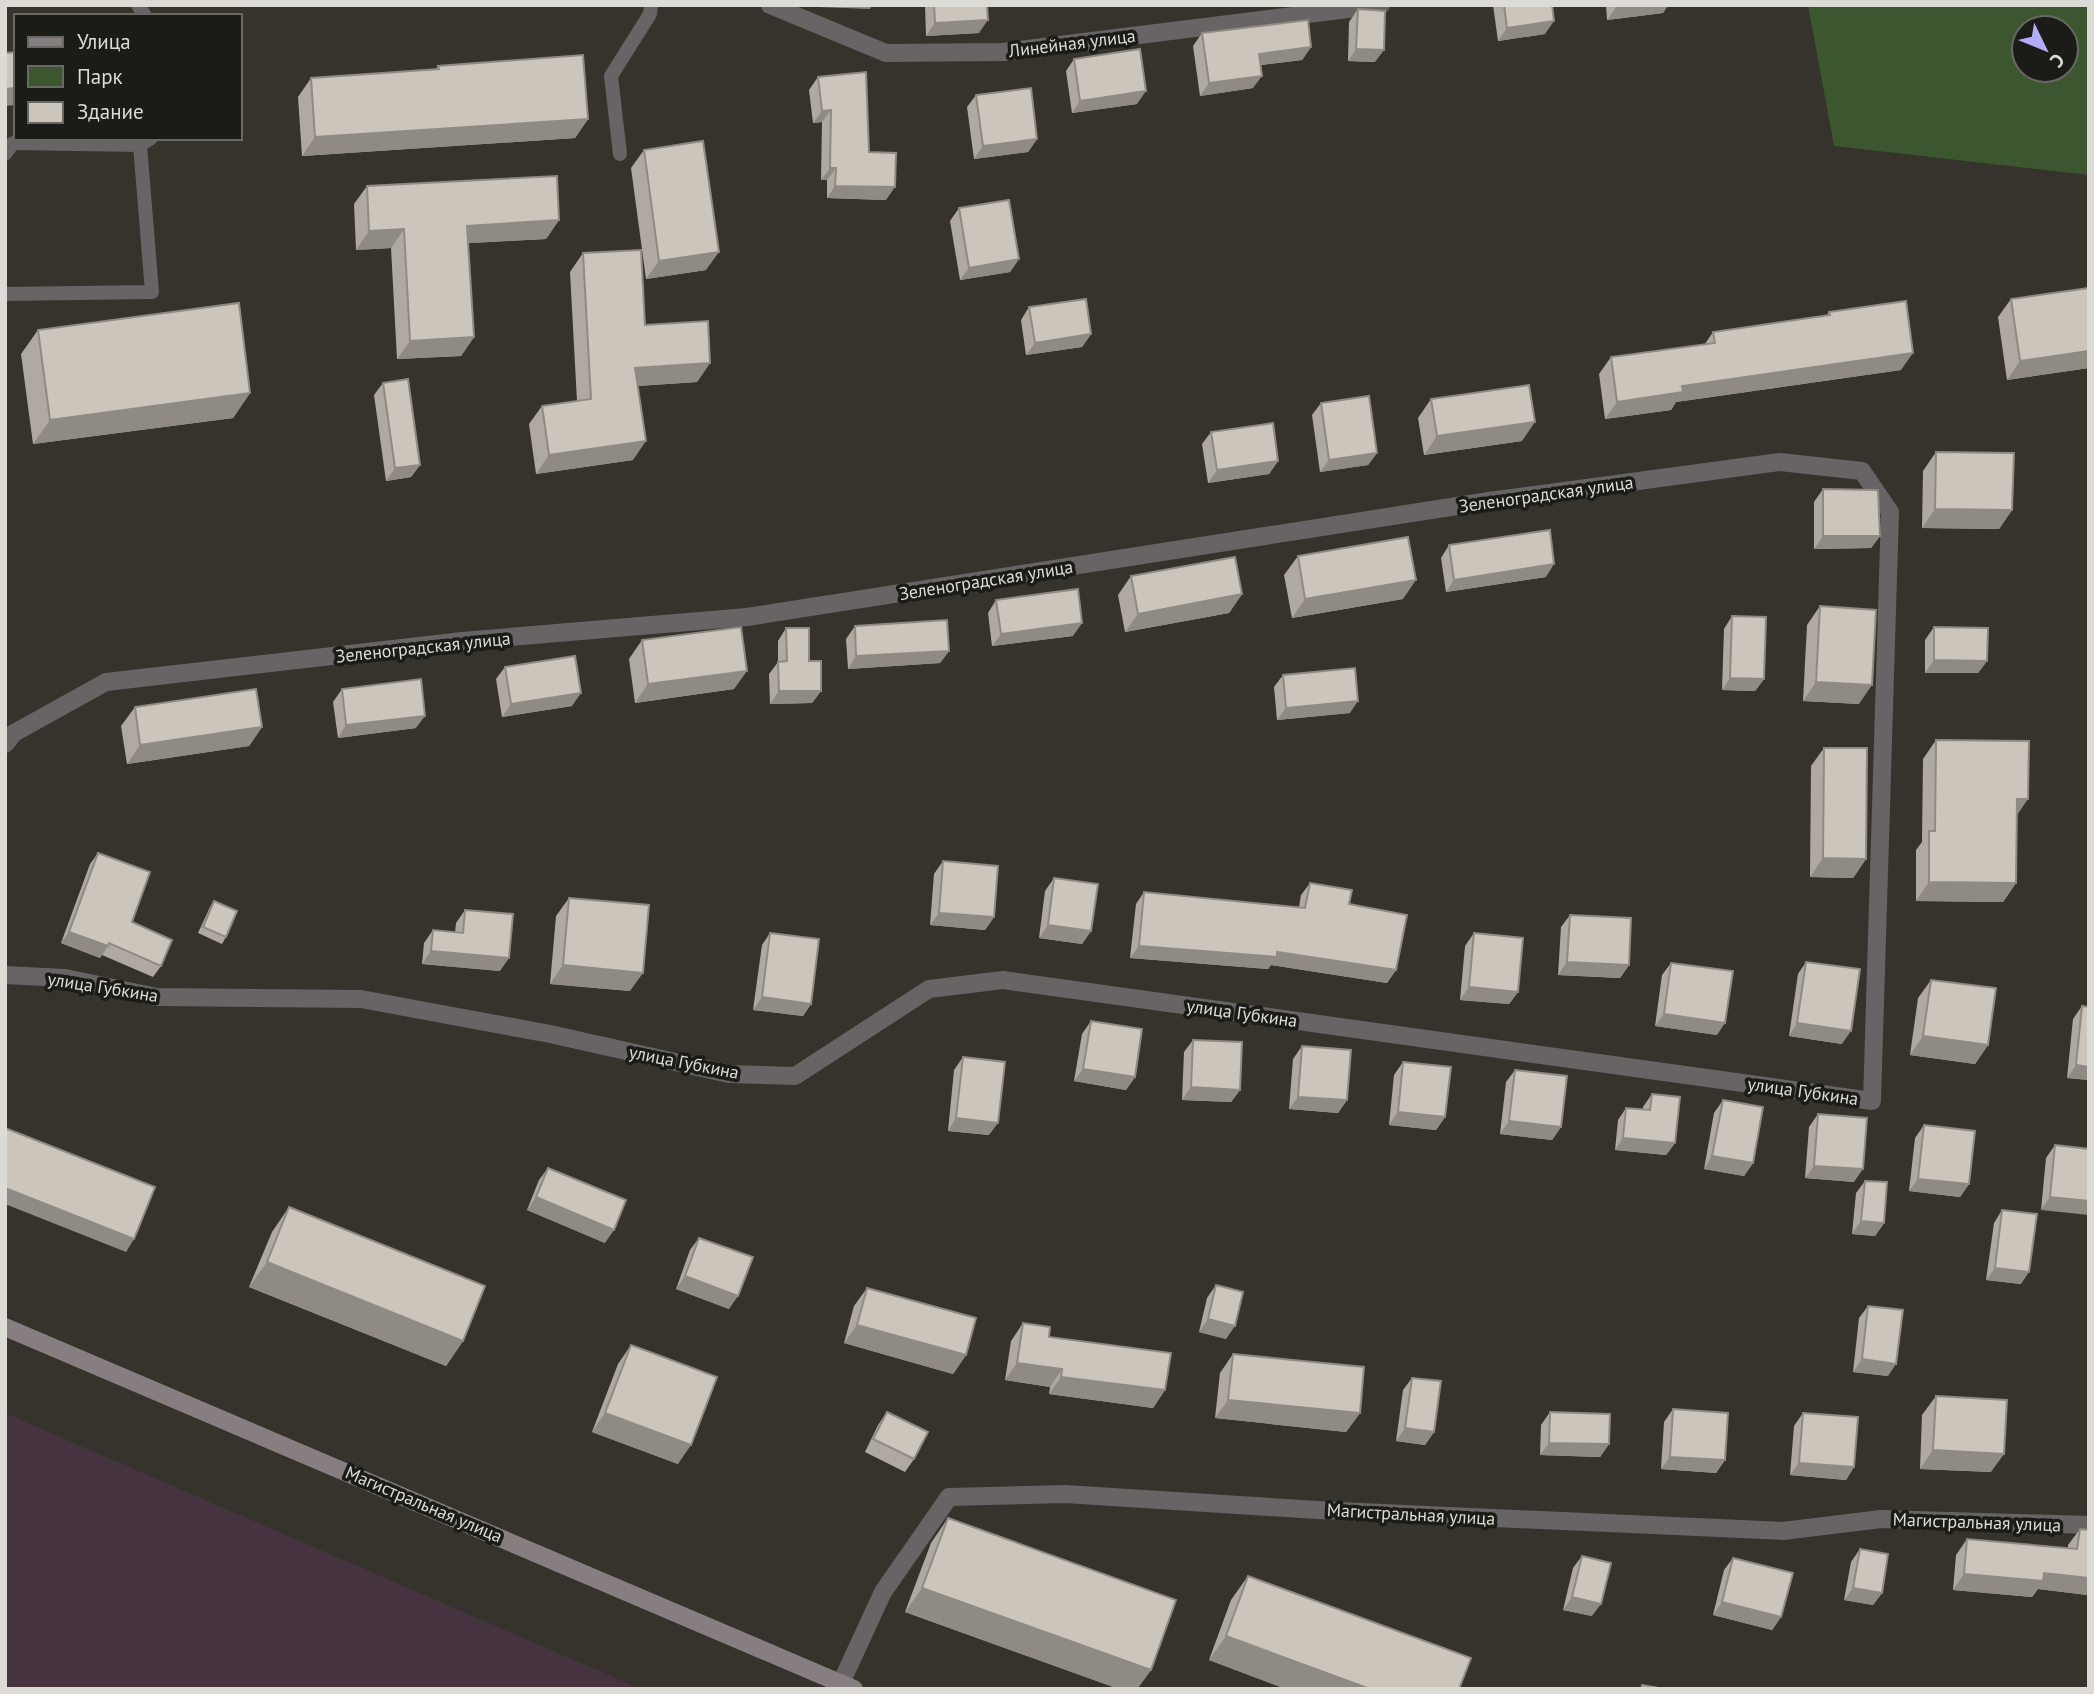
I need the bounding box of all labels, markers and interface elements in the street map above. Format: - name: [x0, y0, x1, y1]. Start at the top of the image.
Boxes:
- legend: [14, 14, 242, 140]
- north arrow: [2010, 14, 2080, 84]
- street label: Линейная улица: [1006, 24, 1137, 62]
- text: Улица: [77, 28, 131, 55]
- text: С: [2045, 49, 2070, 73]
- text: Парк: [77, 63, 123, 90]
- text: Здание: [77, 98, 144, 125]
- street label: Зеленоградская улица: [1457, 470, 1635, 518]
- street label: Зеленоградская улица: [897, 555, 1075, 605]
- street label: Зеленоградская улица: [334, 626, 512, 668]
- street label: улица Губкина: [46, 967, 160, 1007]
- street label: улица Губкина: [1185, 994, 1299, 1032]
- street label: улица Губкина: [627, 1040, 741, 1084]
- street label: улица Губкина: [1746, 1072, 1860, 1110]
- street label: Магистральная улица: [342, 1460, 506, 1548]
- street label: Магистральная улица: [1326, 1498, 1496, 1530]
- street label: Магистральная улица: [1892, 1508, 2062, 1536]

